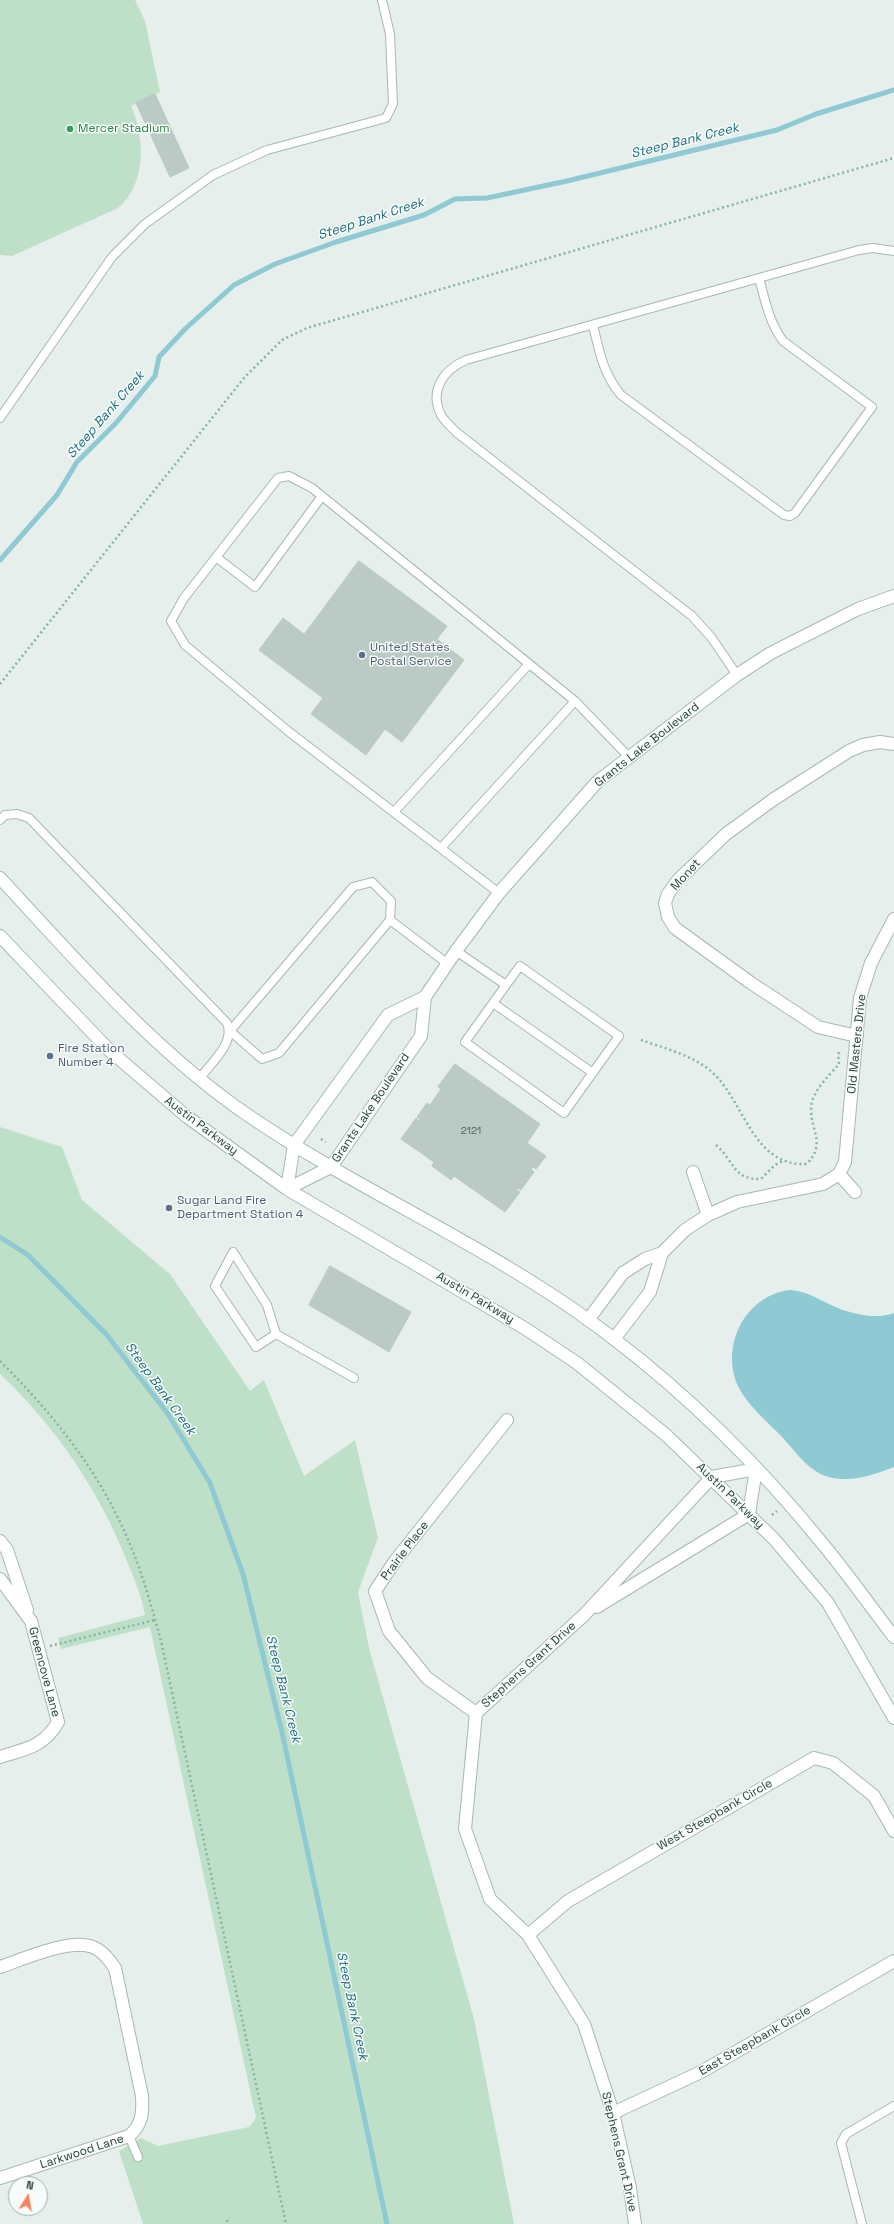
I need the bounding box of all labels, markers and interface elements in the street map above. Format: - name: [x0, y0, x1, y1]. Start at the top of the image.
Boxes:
- water label: Steep Bank Creek: [629, 120, 741, 162]
- place label: Mercer Stadium: [78, 122, 170, 136]
- marker: Mercer Stadium: [65, 124, 75, 134]
- water label: Steep Bank Creek: [316, 194, 426, 244]
- water label: Steep Bank Creek: [64, 368, 148, 462]
- place label: United States Postal Service: [370, 641, 452, 669]
- marker: United States Postal Service: [357, 650, 367, 660]
- street label: Grants Lake Boulevard: [592, 700, 702, 790]
- street label: Monet: [668, 856, 704, 894]
- street label: Old Masters Drive: [845, 993, 869, 1095]
- place label: Fire Station Number 4: [58, 1042, 125, 1070]
- marker: Fire Station Number 4: [45, 1051, 55, 1061]
- street label: Grants Lake Boulevard: [329, 1051, 413, 1165]
- street label: Austin Parkway: [161, 1094, 241, 1158]
- house number: 2121: [461, 1125, 481, 1137]
- place label: Sugar Land Fire Department Station 4: [177, 1194, 303, 1222]
- marker: Sugar Land Fire Department Station 4: [164, 1203, 174, 1213]
- street label: Austin Parkway: [433, 1269, 517, 1327]
- water label: Steep Bank Creek: [121, 1340, 199, 1438]
- street label: Austin Parkway: [693, 1460, 767, 1532]
- street label: Prairie Place: [378, 1519, 432, 1583]
- street label: Stephens Grant Drive: [479, 1619, 579, 1711]
- street label: Greencove Lane: [25, 1625, 63, 1719]
- water label: Steep Bank Creek: [262, 1633, 304, 1745]
- street label: West Steepbank Circle: [655, 1776, 775, 1854]
- water label: Steep Bank Creek: [333, 1950, 371, 2062]
- street label: East Steepbank Circle: [697, 2003, 813, 2079]
- street label: Stephens Grant Drive: [598, 2091, 640, 2213]
- street label: Larkwood Lane: [38, 2132, 126, 2172]
- north arrow: [8, 2176, 48, 2216]
- text: N: [25, 2178, 35, 2193]

